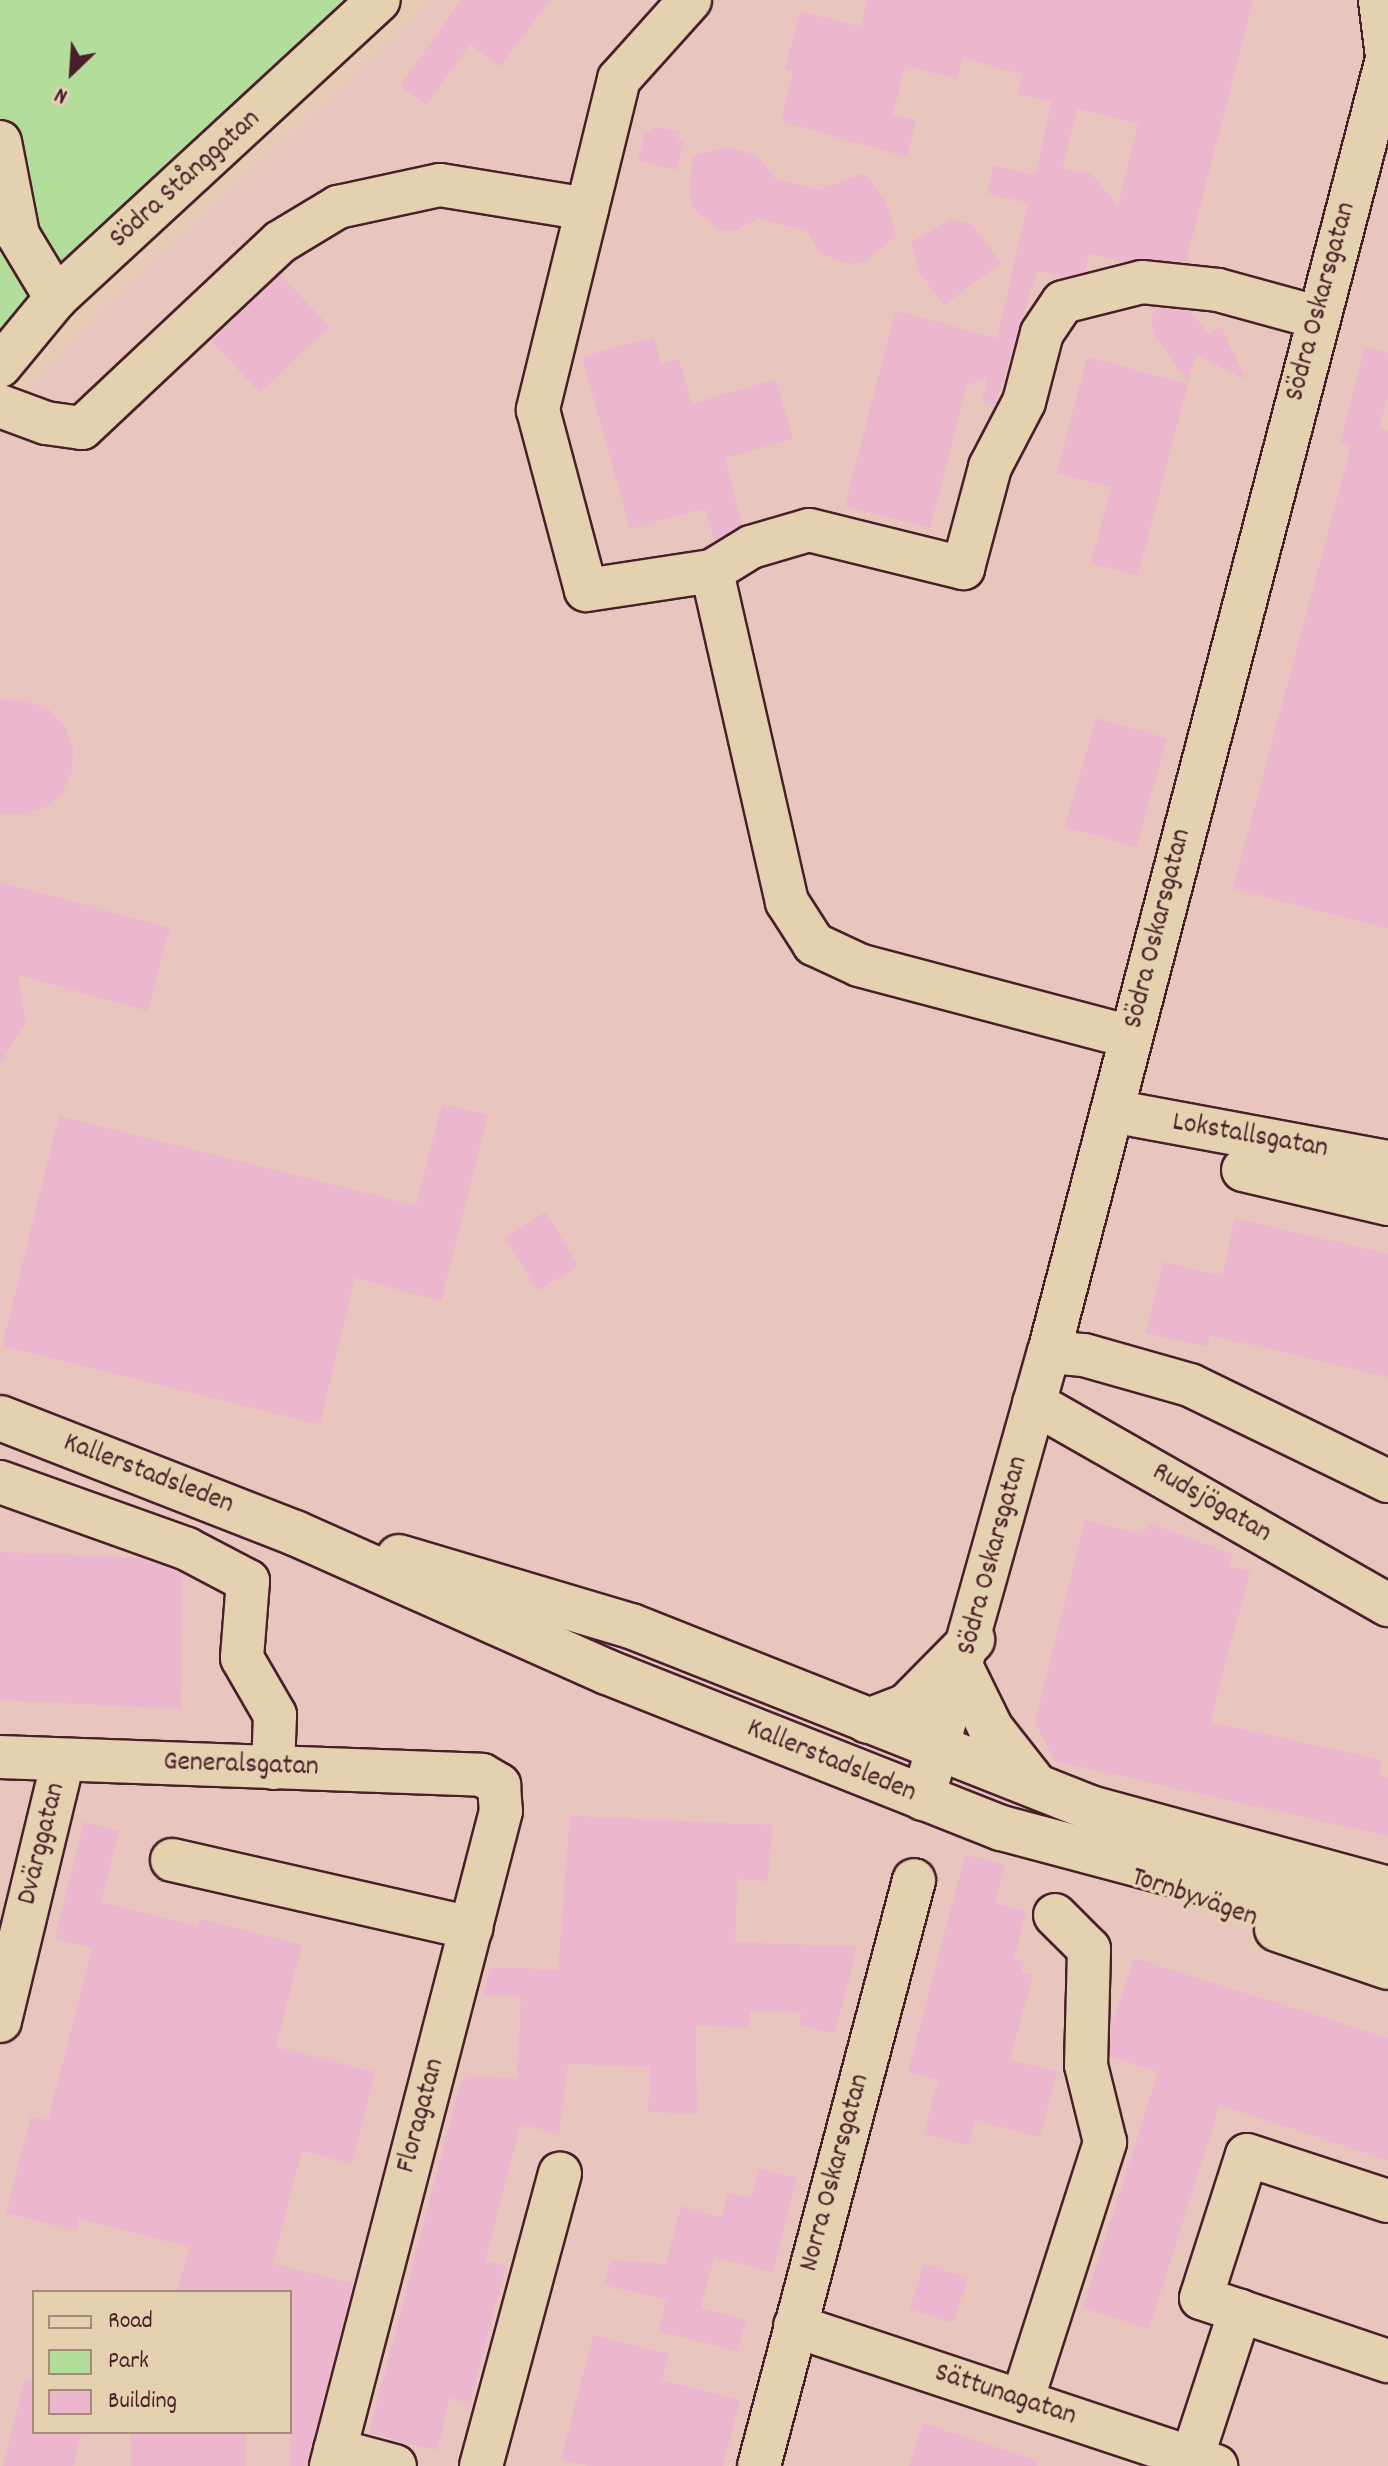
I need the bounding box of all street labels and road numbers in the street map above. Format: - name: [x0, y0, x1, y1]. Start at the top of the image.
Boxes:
- street label: Södra Stånggatan: [104, 103, 268, 257]
- street label: Södra Oskarsgatan: [1279, 199, 1365, 405]
- street label: Södra Oskarsgatan: [1118, 826, 1200, 1032]
- street label: Lokstallsgatan: [1170, 1107, 1330, 1167]
- street label: Kallerstadsleden: [58, 1427, 238, 1523]
- street label: Södra Oskarsgatan: [951, 1453, 1037, 1659]
- street label: Rudsjögatan: [1145, 1456, 1277, 1552]
- street label: Kallerstadsleden: [741, 1713, 921, 1811]
- street label: Generalsgatan: [163, 1746, 319, 1786]
- street label: Dvärggatan: [12, 1780, 74, 1908]
- street label: Tornbyvägen: [1127, 1862, 1261, 1936]
- street label: Floragatan: [391, 2055, 453, 2177]
- street label: Norra Oskarsgatan: [793, 2071, 879, 2275]
- street label: Sättunagatan: [930, 2357, 1080, 2435]

